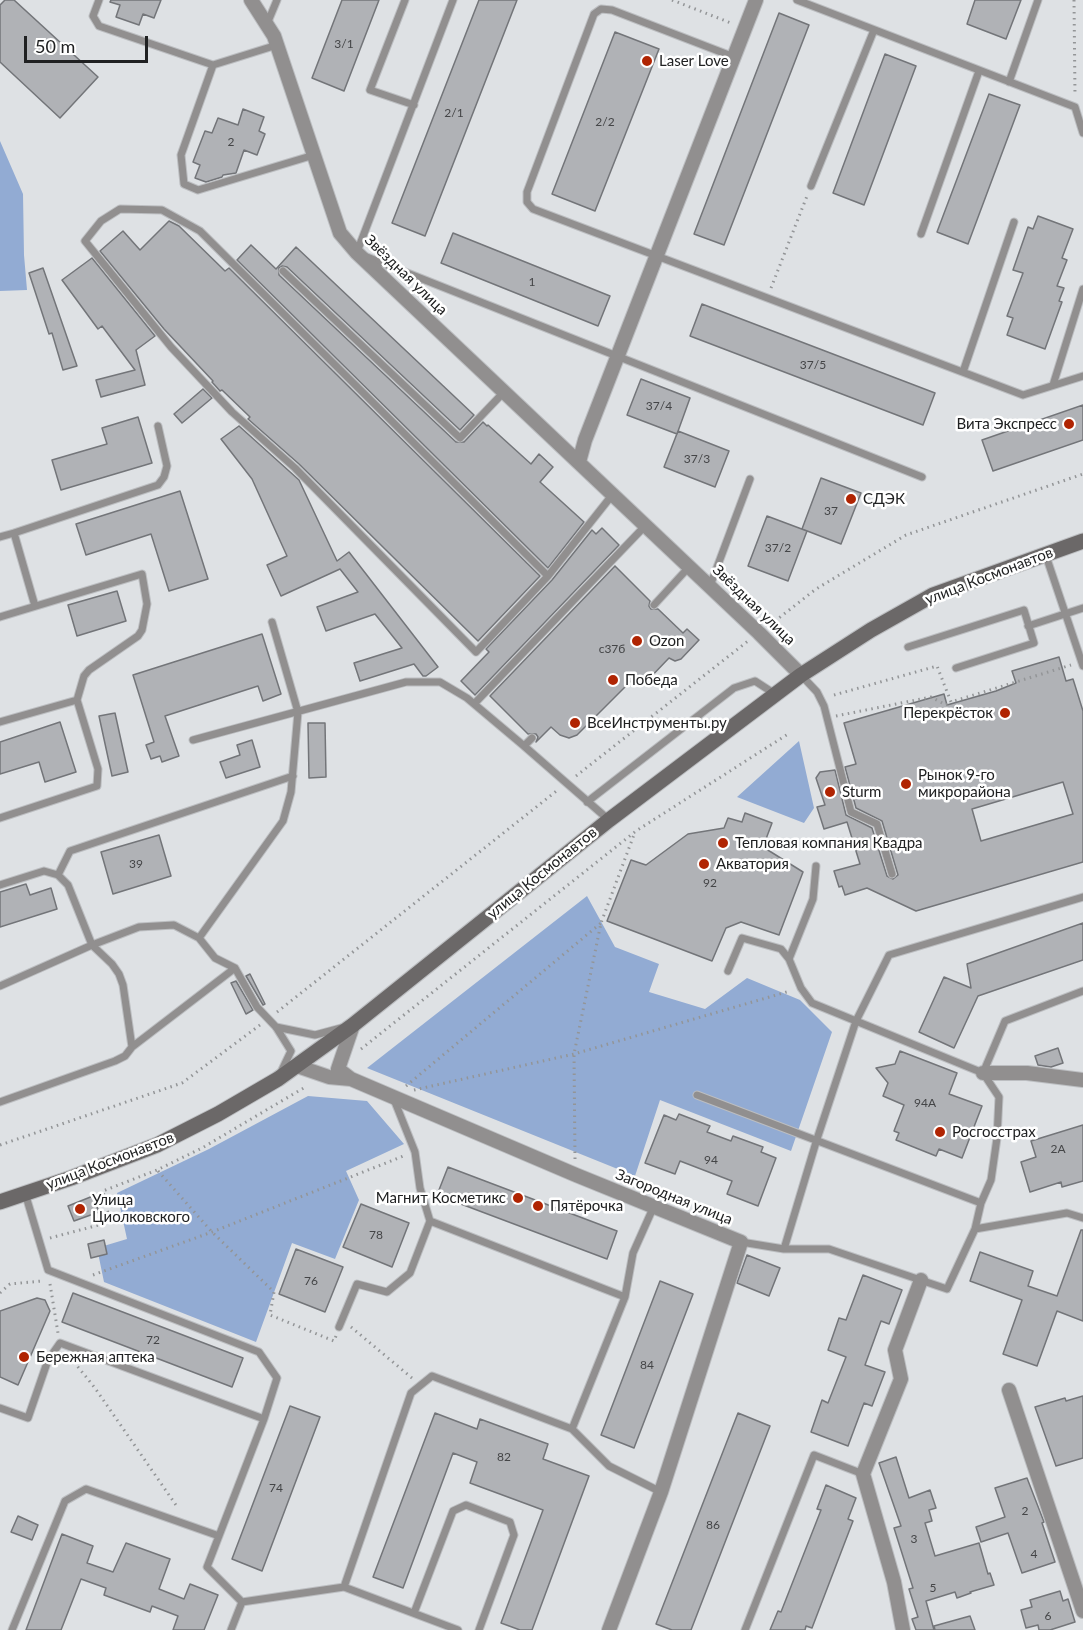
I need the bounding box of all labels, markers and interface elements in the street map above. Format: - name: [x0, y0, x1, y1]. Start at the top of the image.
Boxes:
- scale bar: [27, 24, 152, 62]
- text: 50 m: [35, 35, 75, 57]
- house number: 3/1: [334, 37, 354, 51]
- place label: Laser Love: [659, 52, 729, 70]
- marker: Laser Love: [640, 54, 654, 68]
- house number: 2/1: [444, 106, 464, 120]
- house number: 2/2: [595, 115, 615, 129]
- house number: 2: [228, 135, 234, 149]
- street label: Звёздная улица: [361, 231, 451, 319]
- house number: 1: [529, 275, 535, 289]
- house number: 37/5: [800, 358, 826, 372]
- house number: 37/4: [646, 399, 672, 413]
- place label: Вита Экспресс: [956, 415, 1057, 433]
- marker: Вита Экспресс: [1062, 417, 1076, 431]
- house number: 37/3: [684, 452, 710, 466]
- place label: СДЭК: [863, 490, 905, 508]
- marker: СДЭК: [844, 492, 858, 506]
- house number: 37: [824, 504, 838, 518]
- house number: 37/2: [765, 541, 791, 555]
- street label: улица Космонавтов: [923, 543, 1055, 609]
- street label: Звёздная улица: [709, 561, 799, 649]
- place label: Ozon: [649, 632, 684, 650]
- marker: Ozon: [630, 634, 644, 648]
- house number: с37б: [599, 642, 625, 656]
- place label: Победа: [625, 671, 678, 689]
- marker: Победа: [606, 673, 620, 687]
- place label: Перекрёсток: [903, 704, 993, 722]
- marker: Перекрёсток: [998, 706, 1012, 720]
- place label: ВсеИнструменты.ру: [587, 714, 727, 732]
- marker: ВсеИнструменты.ру: [568, 716, 582, 730]
- place label: Рынок 9-го микрорайона: [918, 766, 1011, 801]
- marker: Рынок 9-го микрорайона: [899, 777, 913, 791]
- place label: Sturm: [842, 783, 881, 801]
- marker: Sturm: [823, 785, 837, 799]
- street label: улица Космонавтов: [484, 823, 600, 923]
- place label: Тепловая компания Квадра: [735, 834, 923, 852]
- marker: Тепловая компания Квадра: [716, 836, 730, 850]
- place label: Акватория: [716, 855, 789, 873]
- house number: 39: [129, 857, 143, 871]
- marker: Акватория: [697, 857, 711, 871]
- house number: 92: [703, 876, 717, 890]
- house number: 94А: [914, 1096, 936, 1110]
- place label: Росгосстрах: [952, 1123, 1036, 1141]
- marker: Росгосстрах: [933, 1125, 947, 1139]
- street label: улица Космонавтов: [44, 1128, 176, 1194]
- house number: 2А: [1050, 1142, 1066, 1156]
- house number: 94: [704, 1153, 718, 1167]
- street label: Загородная улица: [613, 1165, 735, 1229]
- place label: Магнит Косметикс: [376, 1189, 506, 1207]
- place label: Улица Циолковского: [92, 1191, 190, 1226]
- marker: Магнит Косметикс: [511, 1191, 525, 1205]
- place label: Пятёрочка: [550, 1197, 623, 1215]
- marker: Пятёрочка: [531, 1199, 545, 1213]
- marker: Улица Циолковского: [73, 1202, 87, 1216]
- house number: 78: [369, 1228, 383, 1242]
- house number: 76: [304, 1274, 318, 1288]
- house number: 72: [146, 1333, 160, 1347]
- place label: Бережная аптека: [36, 1348, 155, 1366]
- marker: Бережная аптека: [17, 1350, 31, 1364]
- house number: 84: [640, 1358, 654, 1372]
- house number: 82: [497, 1450, 511, 1464]
- house number: 74: [269, 1481, 283, 1495]
- house number: 2: [1022, 1504, 1028, 1518]
- house number: 86: [706, 1518, 720, 1532]
- house number: 3: [911, 1532, 917, 1546]
- house number: 4: [1031, 1547, 1037, 1561]
- house number: 5: [930, 1581, 936, 1595]
- house number: 6: [1045, 1609, 1051, 1623]

